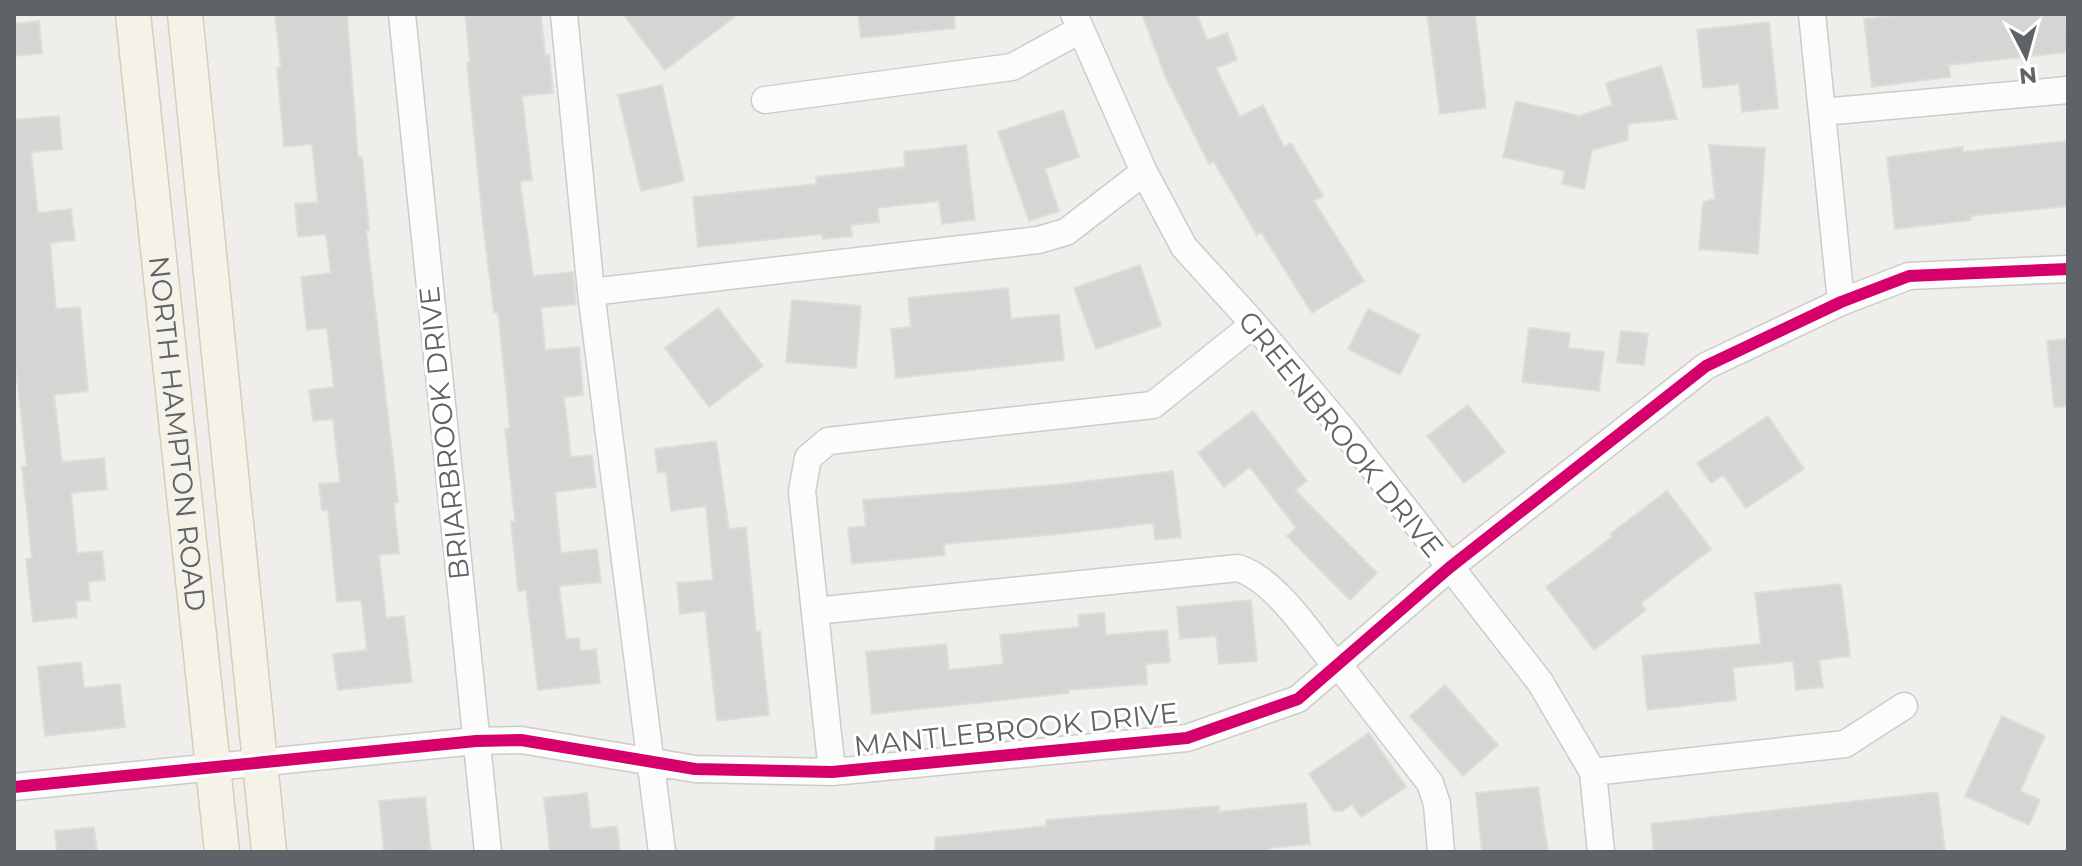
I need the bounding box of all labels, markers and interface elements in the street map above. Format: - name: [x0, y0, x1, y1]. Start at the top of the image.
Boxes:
- north arrow: [1986, 16, 2066, 96]
- text: N: [2018, 61, 2038, 90]
- street label: NORTH HAMPTON ROAD: [142, 254, 213, 613]
- street label: BRIARBROOK DRIVE: [412, 285, 476, 581]
- street label: GREENBROOK DRIVE: [1231, 304, 1451, 564]
- street label: MANTLEBROOK DRIVE: [852, 695, 1180, 763]

